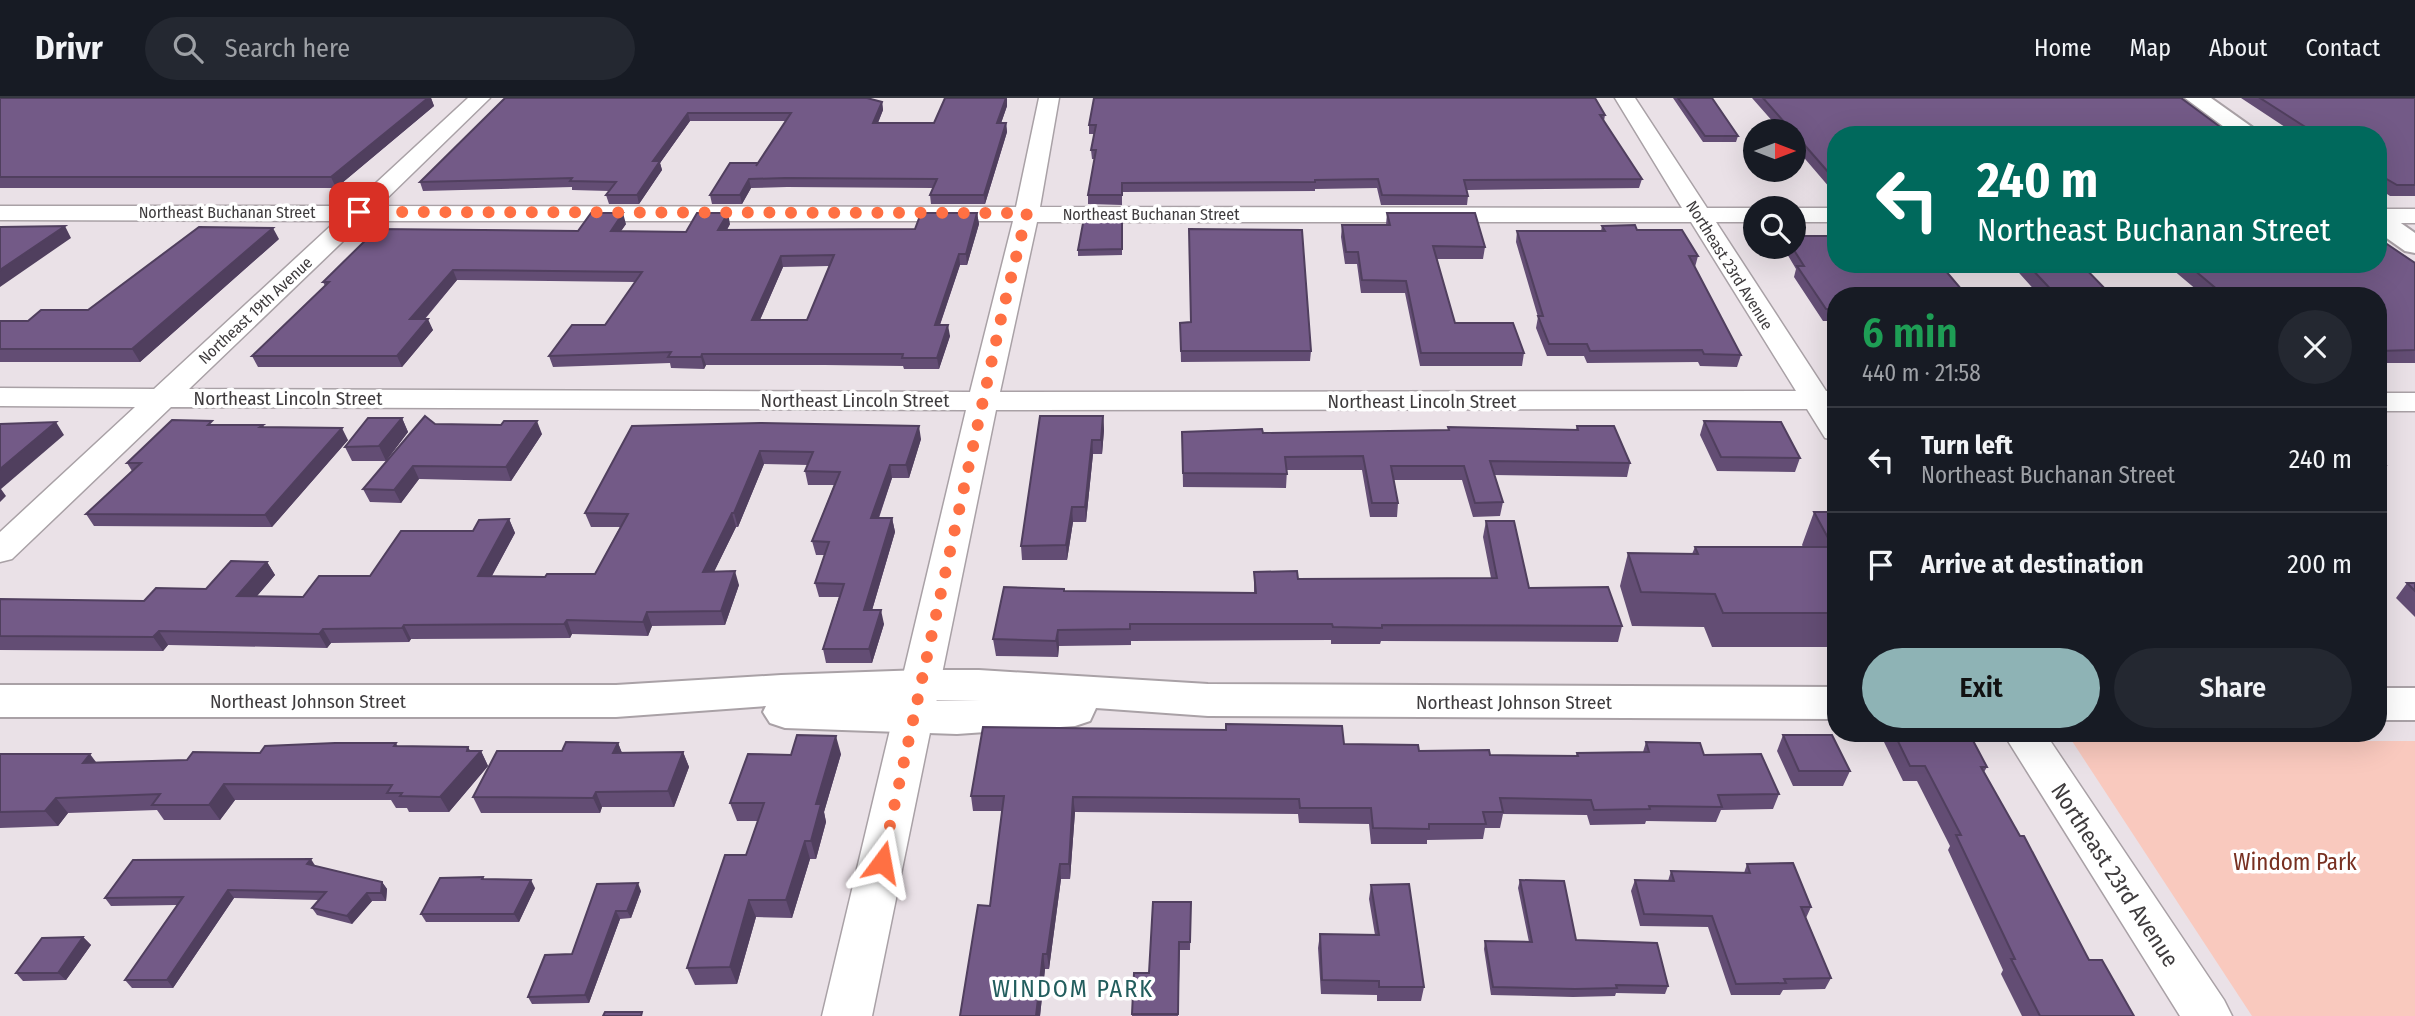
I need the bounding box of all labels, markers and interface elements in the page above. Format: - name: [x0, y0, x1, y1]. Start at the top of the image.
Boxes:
- search box: [145, 17, 635, 80]
- text: Drivr: [35, 28, 103, 68]
- icon: search: [169, 29, 207, 67]
- text: Search here: [225, 33, 350, 64]
- text: Home: [2034, 34, 2091, 62]
- text: Map: [2129, 34, 2171, 62]
- text: About: [2209, 34, 2267, 62]
- text: Contact: [2305, 34, 2380, 62]
- north arrow: [1743, 119, 1806, 182]
- map controls: [1743, 119, 1806, 259]
- text: 240 m: [1977, 151, 2098, 210]
- icon: left: [1862, 154, 1953, 245]
- pin: [329, 182, 389, 242]
- icon: arrive: [340, 193, 378, 231]
- button: search: [1743, 196, 1806, 259]
- street label: Northeast 23rd Avenue: [1682, 197, 1777, 333]
- street label: Northeast Buchanan Street: [139, 203, 316, 222]
- street label: Northeast Buchanan Street: [1063, 205, 1240, 224]
- text: Northeast Buchanan Street: [1977, 211, 2330, 249]
- street label: Northeast 19th Avenue: [195, 253, 316, 368]
- text: 6 min: [1862, 308, 1958, 358]
- button: close: [2278, 310, 2352, 384]
- text: 440 m · 21:58: [1862, 359, 1981, 387]
- street label: Northeast Lincoln Street: [194, 387, 383, 410]
- street label: Northeast Lincoln Street: [761, 389, 950, 412]
- street label: Northeast Lincoln Street: [1328, 390, 1517, 413]
- text: Turn left: [1921, 430, 2013, 461]
- icon: left: [1862, 441, 1900, 479]
- text: 240 m: [2289, 444, 2352, 475]
- text: Northeast Buchanan Street: [1921, 461, 2175, 489]
- icon: arrive: [1862, 546, 1900, 584]
- text: Arrive at destination: [1921, 549, 2144, 580]
- text: 200 m: [2287, 549, 2352, 580]
- button: Exit: [1862, 648, 2100, 728]
- button: Share: [2114, 648, 2352, 728]
- street label: Northeast Johnson Street: [210, 690, 407, 713]
- street label: Northeast Johnson Street: [1416, 691, 1613, 714]
- street label: Northeast 23rd Avenue: [2045, 778, 2185, 972]
- position arrow: [845, 825, 919, 899]
- park label: Windom Park: [2233, 848, 2357, 876]
- district label: WINDOM PARK: [992, 975, 1154, 1003]

